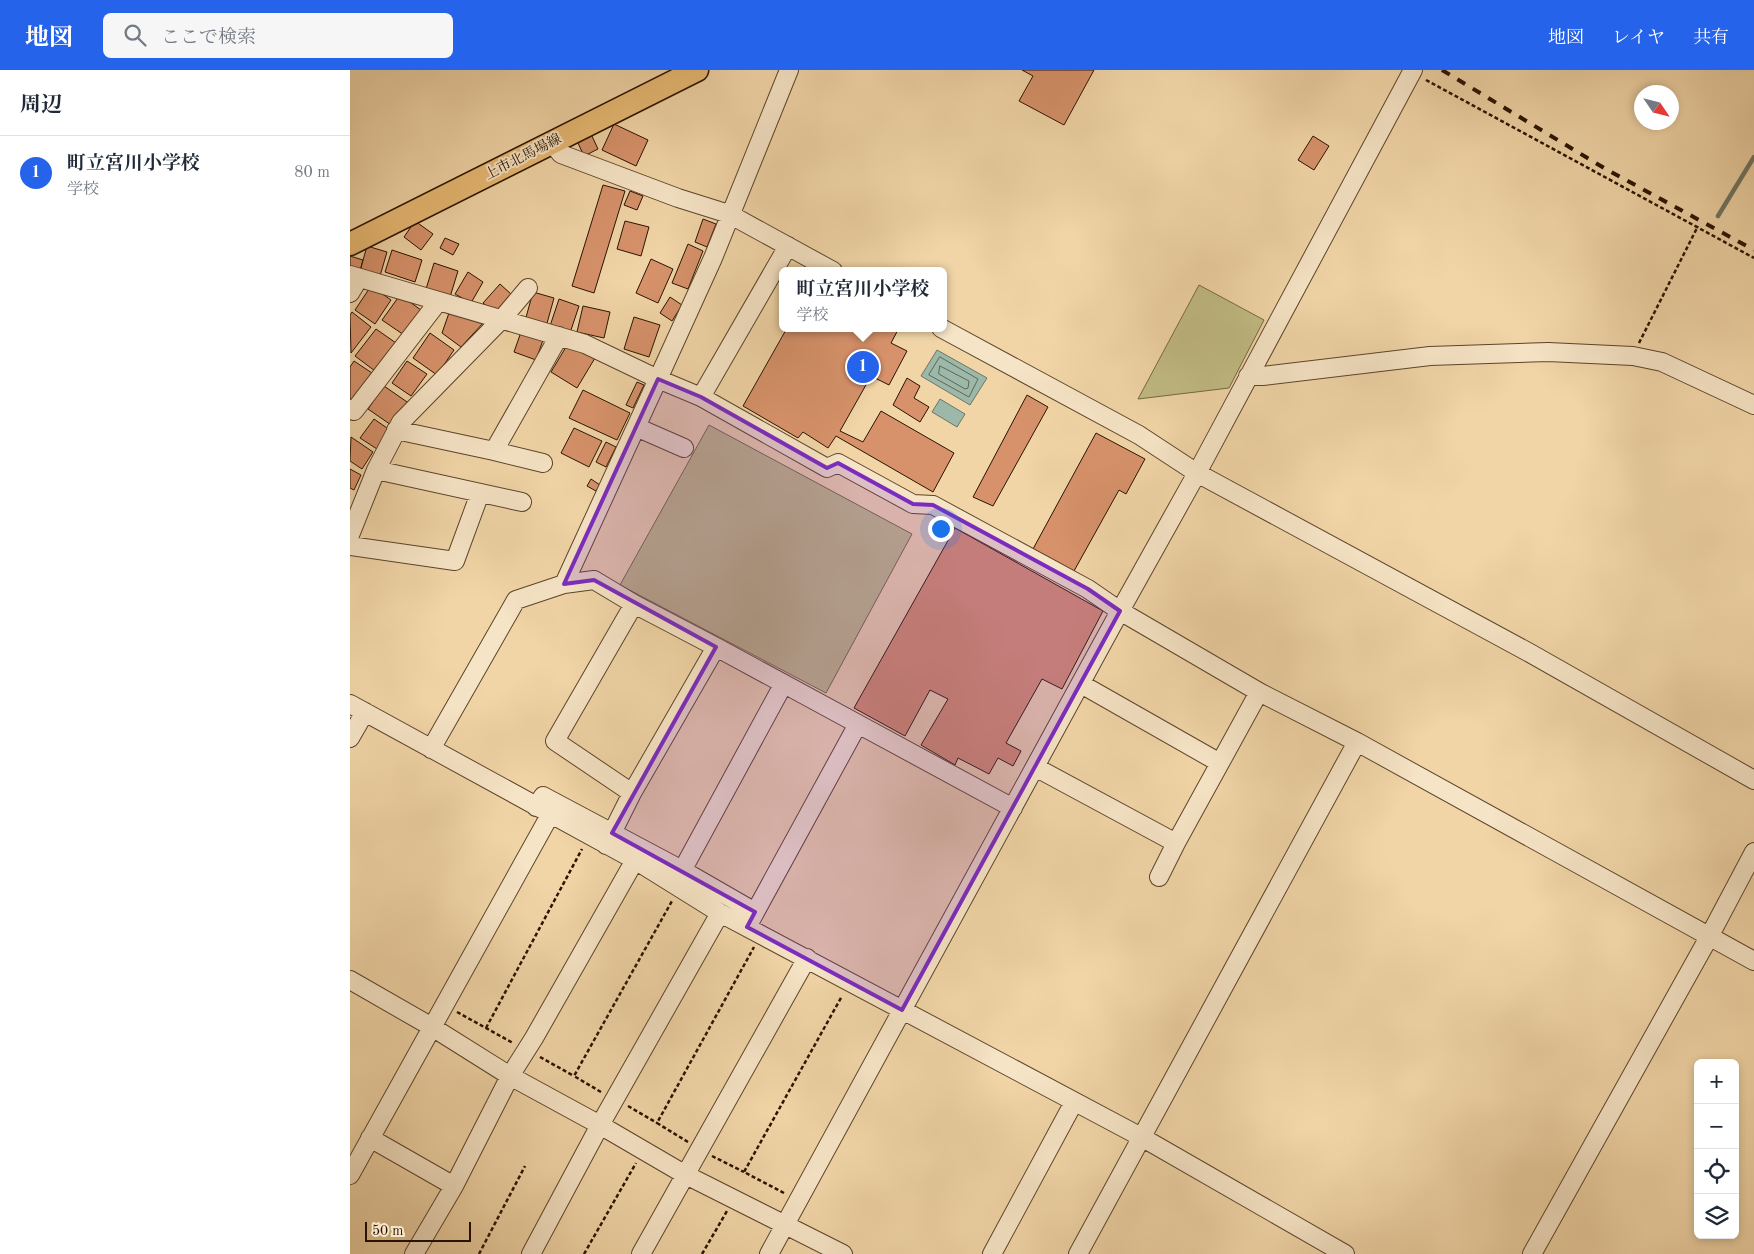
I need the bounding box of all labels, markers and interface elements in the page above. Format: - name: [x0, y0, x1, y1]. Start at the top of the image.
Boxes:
- search box: [103, 13, 453, 58]
- icon: search: [121, 21, 149, 49]
- text: 地図: [25, 27, 73, 51]
- text: ここで検索: [161, 29, 256, 48]
- text: 地図: [1548, 29, 1584, 47]
- text: レイヤ: [1612, 29, 1665, 47]
- text: 共有: [1693, 29, 1729, 47]
- north arrow: [1634, 85, 1679, 130]
- text: 周辺: [20, 95, 62, 116]
- street label: 上市北馬場線: [482, 131, 564, 182]
- text: 町立宮川小学校: [67, 155, 200, 174]
- text: 1: [31, 165, 41, 181]
- text: 80 m: [294, 165, 330, 181]
- text: 学校: [67, 182, 99, 198]
- popup: [779, 267, 947, 332]
- text: 町立宮川小学校: [796, 281, 930, 300]
- text: 学校: [796, 308, 829, 324]
- pin: 1: [847, 348, 879, 386]
- your location: [928, 516, 954, 542]
- map controls: [1694, 1059, 1739, 1239]
- button: +: [1694, 1059, 1739, 1104]
- button: −: [1694, 1104, 1739, 1149]
- button: locate: [1694, 1149, 1739, 1194]
- button: layers: [1694, 1194, 1739, 1239]
- scale bar: [365, 1219, 471, 1242]
- text: 50 m: [372, 1224, 403, 1238]

